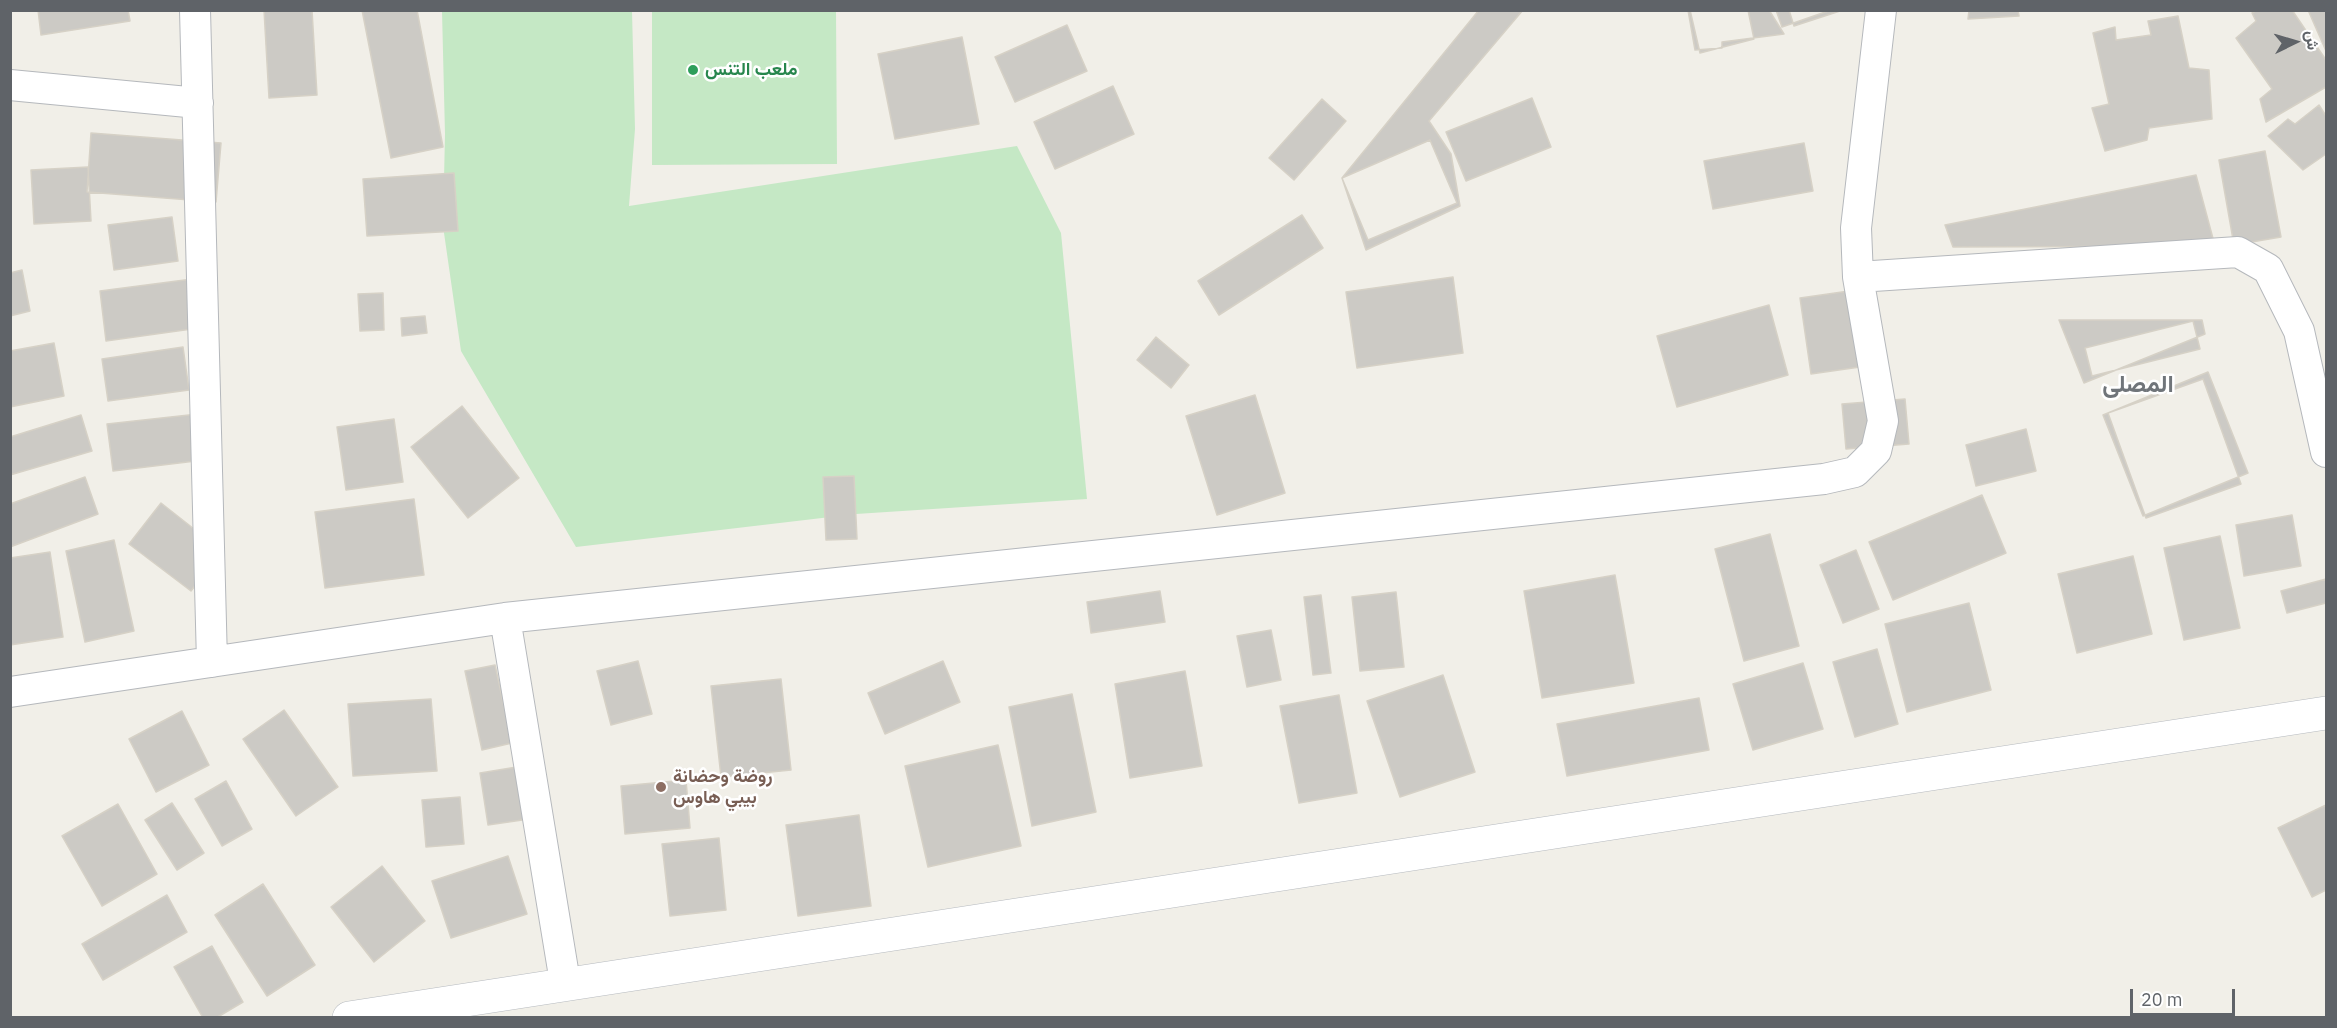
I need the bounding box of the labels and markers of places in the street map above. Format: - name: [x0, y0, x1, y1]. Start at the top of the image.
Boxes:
- place label: ملعب التنس: [705, 59, 797, 81]
- marker: ملعب التنس: [686, 63, 700, 77]
- place label: روضة وحضانة بيبي هاوس: [673, 766, 773, 808]
- marker: روضة وحضانة بيبي هاوس: [654, 780, 668, 794]

